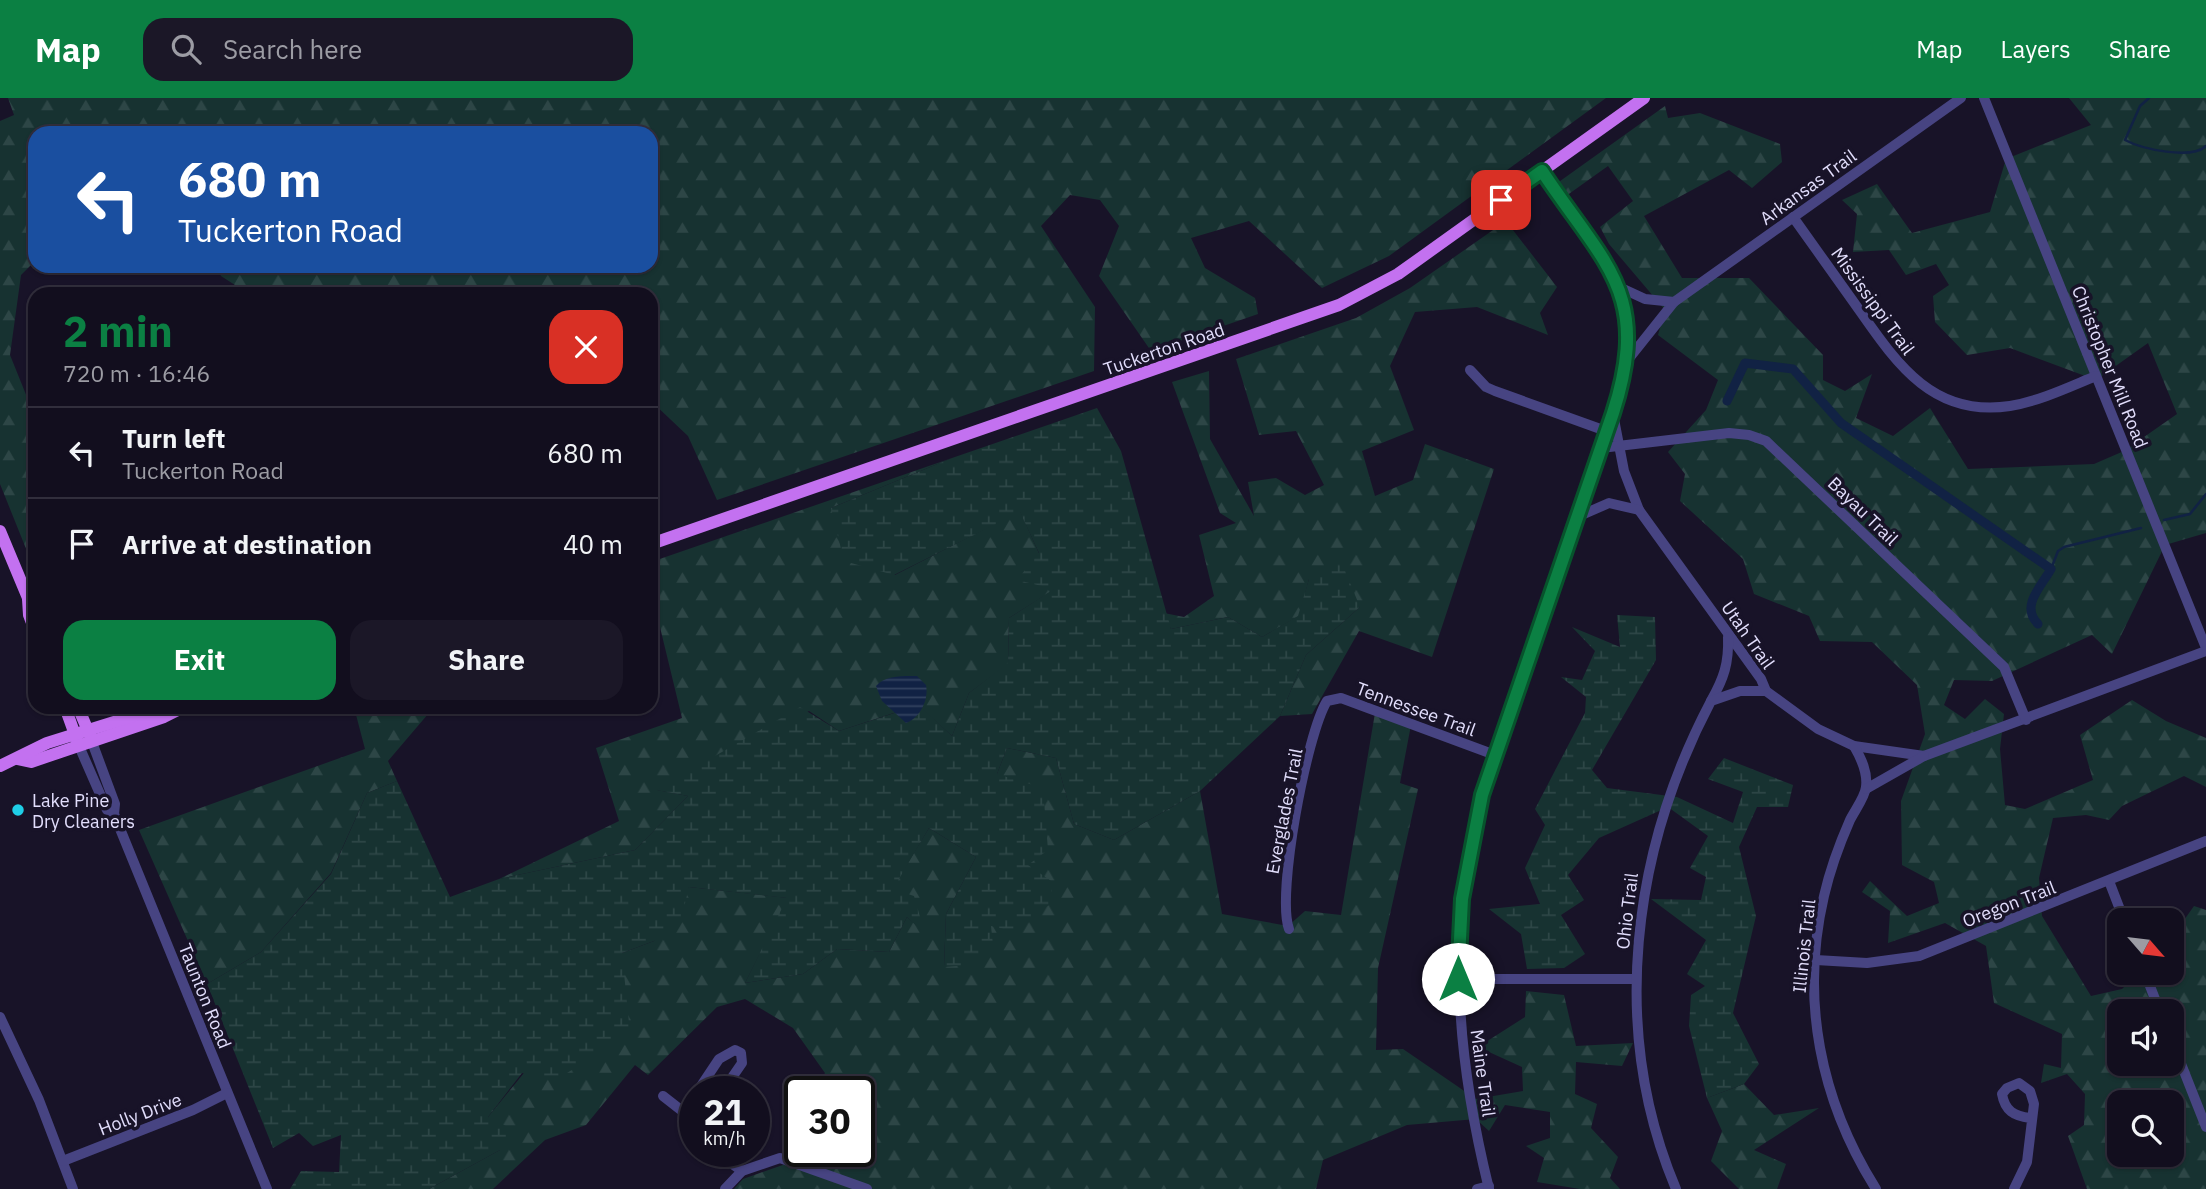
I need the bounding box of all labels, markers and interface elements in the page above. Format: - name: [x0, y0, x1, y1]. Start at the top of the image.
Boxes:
- search box: [143, 18, 633, 81]
- text: Map: [35, 28, 101, 71]
- icon: search: [167, 30, 205, 68]
- text: Search here: [223, 32, 362, 66]
- text: Map: [1916, 33, 1963, 65]
- text: Layers: [2001, 33, 2071, 65]
- text: Share: [2109, 33, 2171, 65]
- street label: Arkansas Trail: [1755, 144, 1861, 230]
- text: 680 m: [178, 147, 322, 210]
- icon: left: [63, 154, 154, 245]
- pin: [1471, 170, 1531, 230]
- icon: arrive: [1482, 181, 1520, 219]
- text: Tuckerton Road: [178, 209, 403, 251]
- street label: Mississippi Trail: [1826, 243, 1920, 359]
- street label: Christopher Mill Road: [2067, 282, 2153, 452]
- text: 2 min: [63, 304, 173, 359]
- button: close: [549, 310, 623, 384]
- street label: Tuckerton Road: [1100, 318, 1228, 380]
- text: 720 m · 16:46: [63, 358, 210, 388]
- text: Turn left: [122, 421, 225, 455]
- icon: left: [63, 434, 101, 472]
- text: 680 m: [547, 436, 623, 470]
- text: Tuckerton Road: [122, 455, 284, 485]
- street label: Bayau Trail: [1823, 472, 1903, 550]
- icon: arrive: [63, 525, 101, 563]
- text: Arrive at destination: [122, 527, 372, 561]
- text: 40 m: [563, 527, 623, 561]
- street label: Utah Trail: [1716, 597, 1780, 673]
- button: Exit: [63, 620, 336, 700]
- button: Share: [350, 620, 623, 700]
- street label: Tennessee Trail: [1353, 677, 1479, 741]
- street label: Everglades Trail: [1261, 746, 1307, 876]
- place label: Lake Pine Dry Cleaners: [32, 789, 135, 833]
- marker: Lake Pine Dry Cleaners: [10, 802, 26, 818]
- street label: Ohio Trail: [1611, 871, 1643, 951]
- street label: Oregon Trail: [1959, 876, 2059, 932]
- street label: Illinois Trail: [1788, 898, 1820, 994]
- north arrow: [2107, 908, 2184, 985]
- map controls: [2107, 908, 2184, 1167]
- street label: Taunton Road: [173, 940, 237, 1052]
- position arrow: [1421, 942, 1495, 1016]
- button: sound: [2107, 999, 2184, 1076]
- street label: Maine Trail: [1465, 1028, 1501, 1118]
- speed limit sign: 30: [784, 1076, 875, 1167]
- street label: Holly Drive: [95, 1088, 185, 1140]
- text: 21: [703, 1089, 746, 1135]
- button: search: [2107, 1090, 2184, 1167]
- text: km/h: [703, 1127, 746, 1150]

